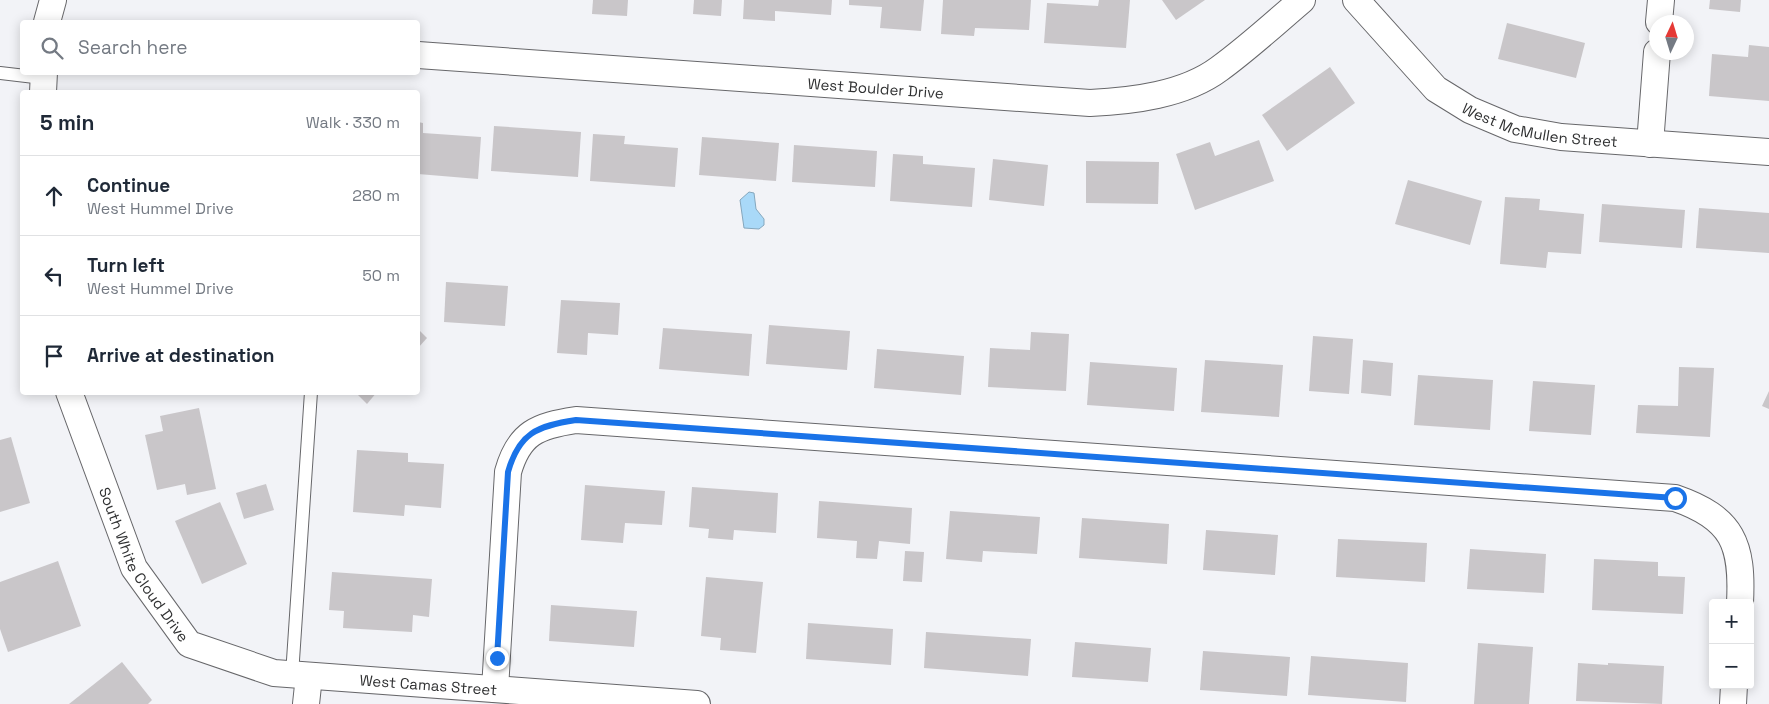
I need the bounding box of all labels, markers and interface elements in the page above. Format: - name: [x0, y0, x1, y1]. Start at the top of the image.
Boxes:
- north arrow: [1649, 15, 1694, 60]
- search box: [20, 20, 420, 75]
- icon: search: [38, 34, 66, 62]
- text: Search here: [78, 35, 188, 60]
- street label: West Boulder Drive: [807, 73, 945, 102]
- street label: West McMullen Street: [1459, 98, 1618, 151]
- text: 5 min: [40, 109, 94, 136]
- text: Walk · 330 m: [306, 112, 400, 133]
- text: Continue: [87, 173, 170, 198]
- icon: ahead: [40, 182, 68, 210]
- text: 280 m: [352, 185, 400, 206]
- text: West Hummel Drive: [87, 198, 234, 219]
- text: Turn left: [87, 253, 165, 278]
- icon: left: [40, 262, 68, 290]
- text: 50 m: [362, 265, 400, 286]
- text: West Hummel Drive: [87, 278, 234, 299]
- icon: arrive: [40, 342, 68, 370]
- text: Arrive at destination: [87, 343, 275, 368]
- street label: South White Cloud Drive: [95, 484, 194, 645]
- route start: [1664, 487, 1687, 510]
- map controls: [1709, 599, 1754, 689]
- button: +: [1709, 599, 1754, 644]
- button: −: [1709, 644, 1754, 689]
- route end: [486, 647, 509, 670]
- street label: West Camas Street: [359, 670, 498, 699]

